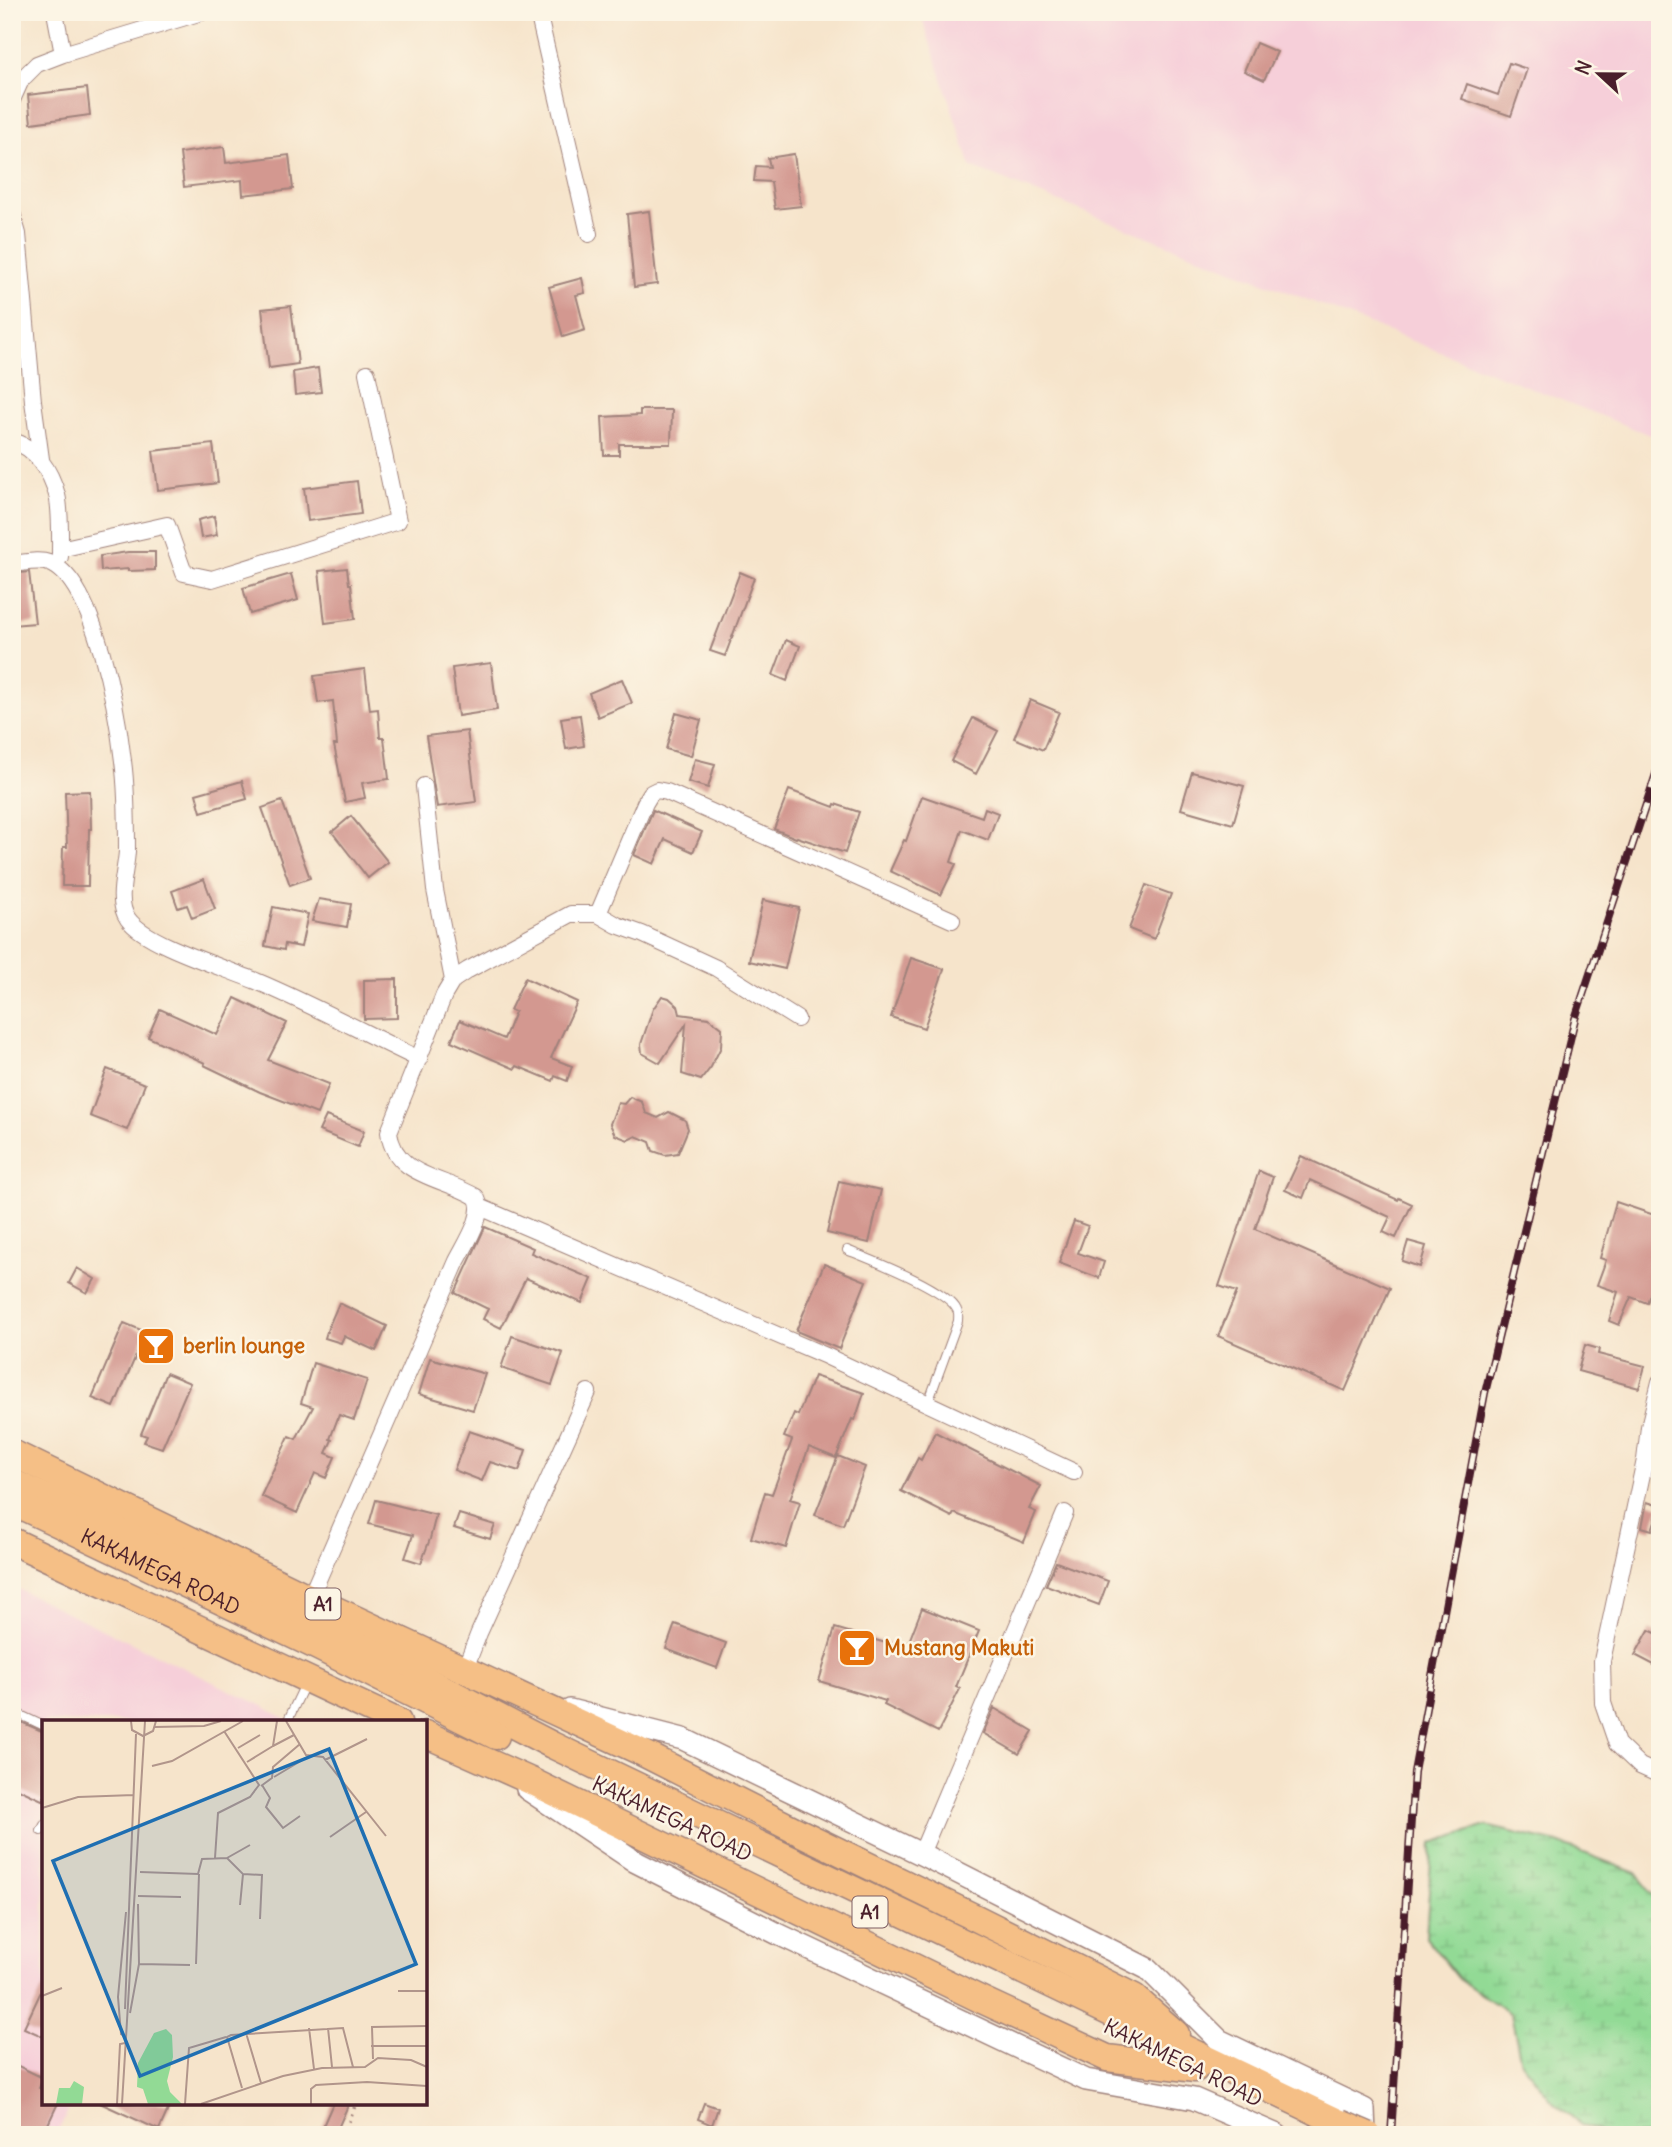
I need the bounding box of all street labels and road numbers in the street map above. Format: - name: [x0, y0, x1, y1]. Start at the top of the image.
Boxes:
- street label: KAKAMEGA ROAD: [76, 1522, 245, 1621]
- road number: A1: [306, 1588, 340, 1620]
- street label: KAKAMEGA ROAD: [588, 1770, 757, 1867]
- road number: A1: [852, 1896, 888, 1928]
- street label: KAKAMEGA ROAD: [1099, 2012, 1267, 2113]

